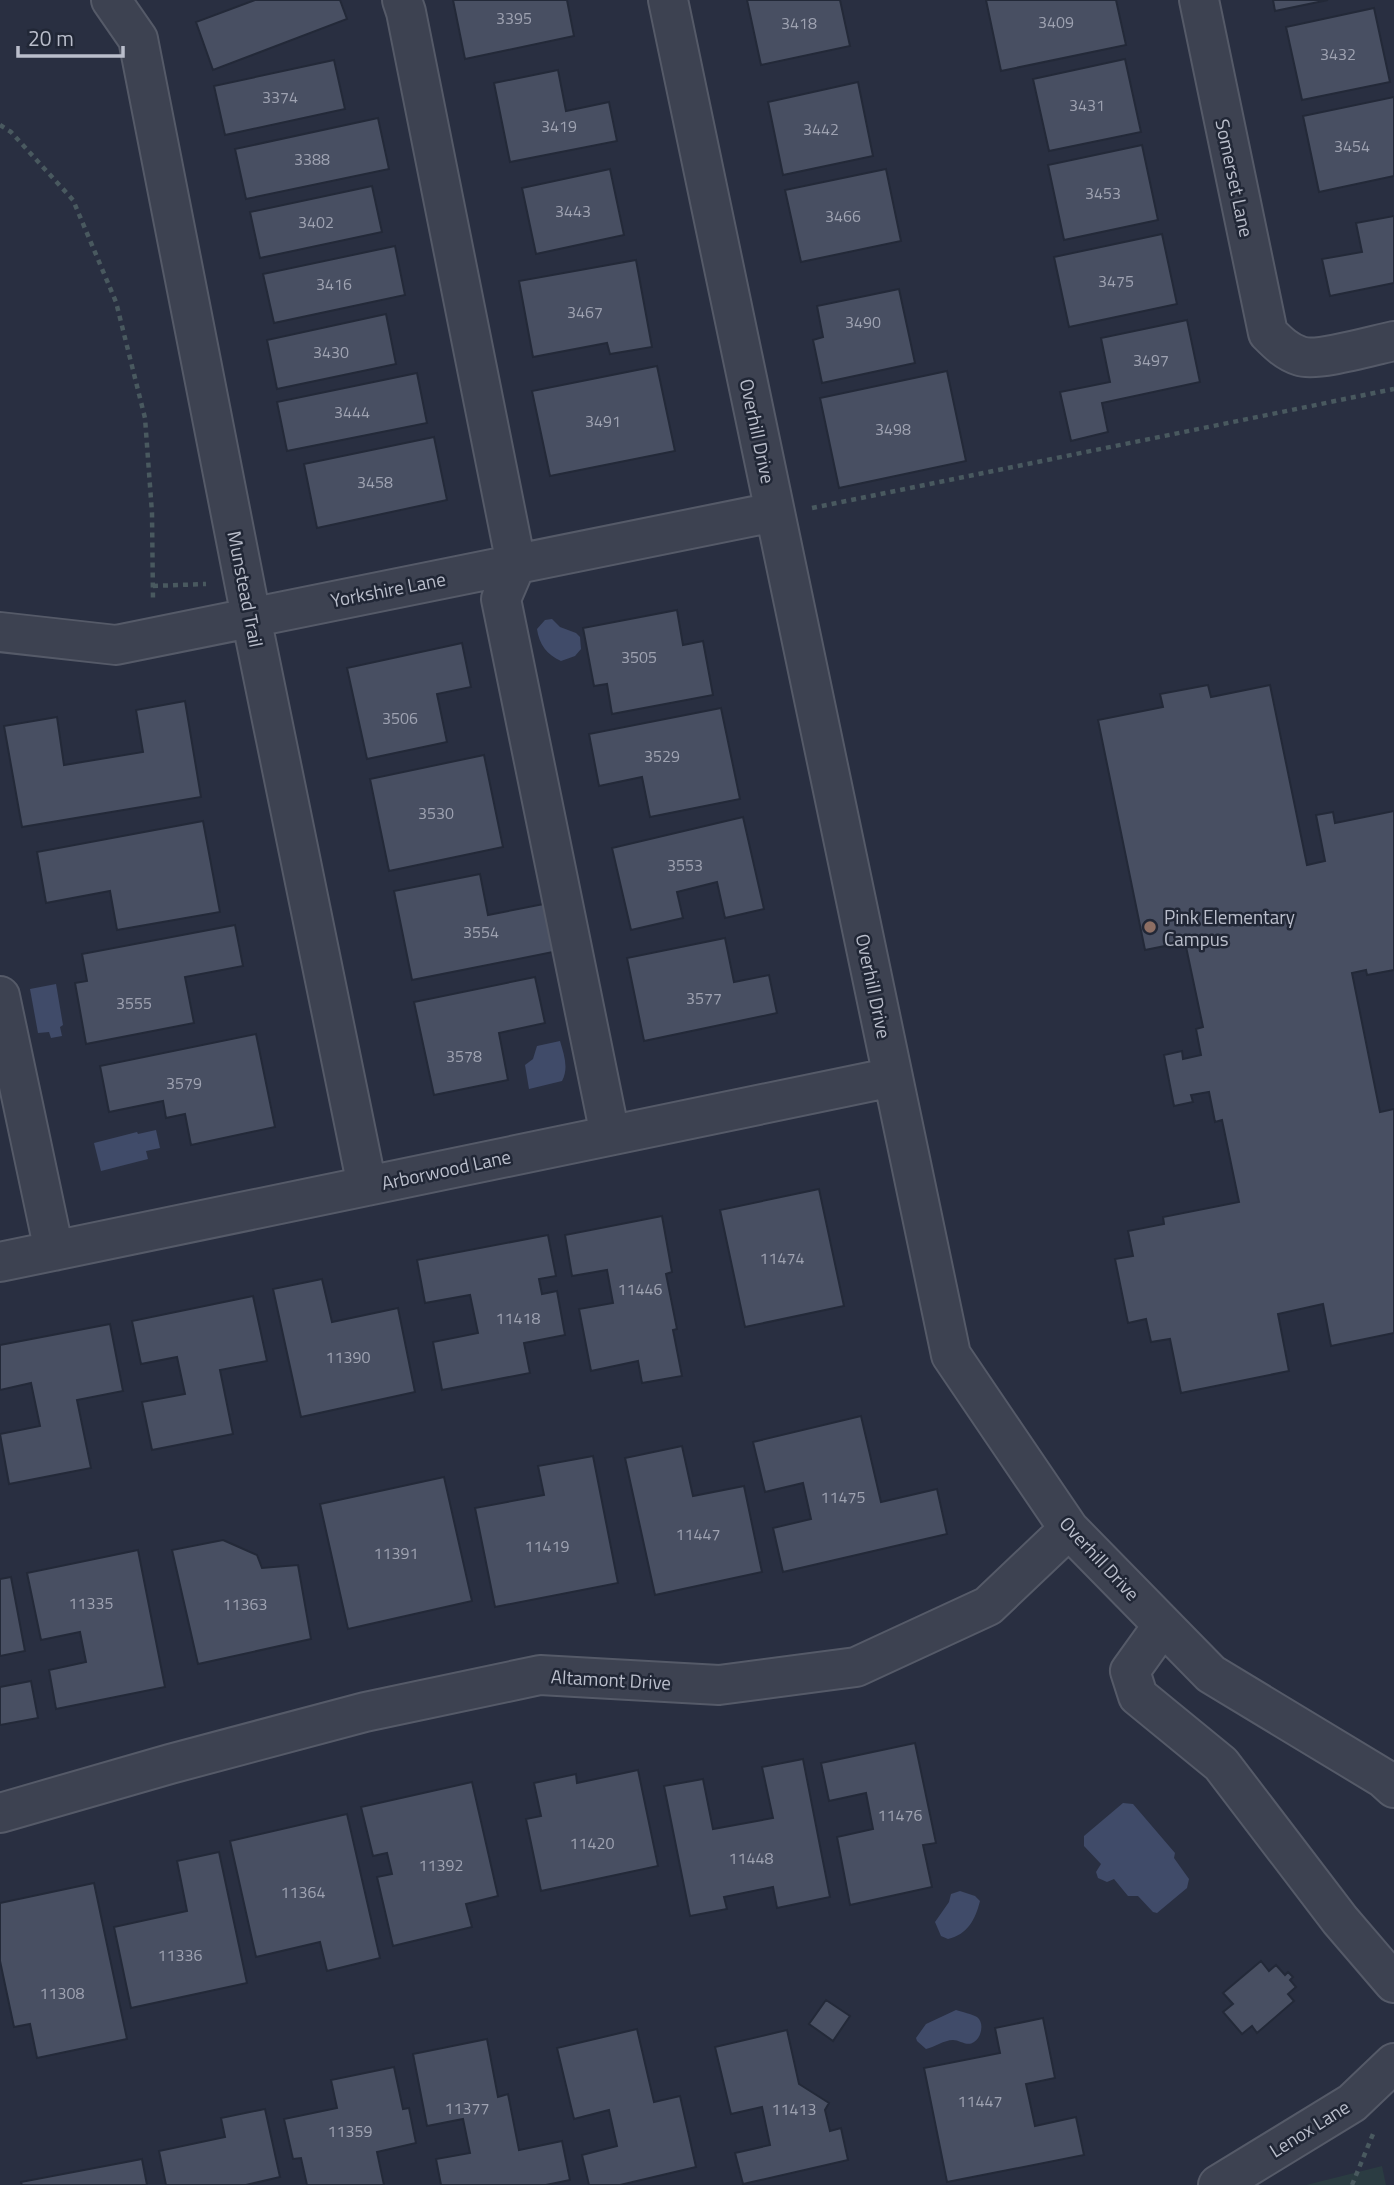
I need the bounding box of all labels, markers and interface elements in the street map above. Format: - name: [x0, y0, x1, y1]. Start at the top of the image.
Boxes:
- house number: 3395: [496, 6, 532, 30]
- house number: 3409: [1038, 10, 1074, 34]
- house number: 3418: [781, 11, 817, 35]
- scale bar: [18, 14, 122, 58]
- text: 20 m: [28, 22, 74, 54]
- house number: 3432: [1320, 42, 1356, 66]
- house number: 3374: [262, 85, 298, 109]
- house number: 3431: [1069, 93, 1105, 117]
- house number: 3419: [541, 114, 577, 138]
- street label: Somerset Lane: [1208, 116, 1262, 240]
- house number: 3442: [803, 117, 839, 141]
- house number: 3454: [1334, 134, 1370, 158]
- house number: 3388: [294, 147, 330, 171]
- house number: 3453: [1085, 181, 1121, 205]
- house number: 3443: [555, 199, 591, 223]
- house number: 3466: [825, 204, 861, 228]
- house number: 3402: [298, 210, 334, 234]
- house number: 3475: [1098, 269, 1134, 293]
- house number: 3416: [316, 272, 352, 296]
- house number: 3467: [567, 300, 603, 324]
- house number: 3490: [845, 310, 881, 334]
- house number: 3430: [313, 340, 349, 364]
- house number: 3497: [1133, 348, 1169, 372]
- street label: Overhill Drive: [733, 376, 783, 486]
- house number: 3444: [334, 400, 370, 424]
- house number: 3491: [585, 409, 621, 433]
- house number: 3498: [875, 417, 911, 441]
- house number: 3458: [357, 470, 393, 494]
- street label: Munstead Trail: [220, 528, 272, 650]
- street label: Yorkshire Lane: [328, 564, 448, 614]
- house number: 3505: [621, 645, 657, 669]
- house number: 3506: [382, 706, 418, 730]
- house number: 3529: [644, 744, 680, 768]
- house number: 3530: [418, 801, 454, 825]
- house number: 3553: [667, 853, 703, 877]
- place label: Pink Elementary Campus: [1164, 902, 1295, 953]
- marker: Pink Elementary Campus: [1142, 919, 1158, 935]
- house number: 3554: [463, 920, 499, 944]
- street label: Overhill Drive: [849, 931, 899, 1041]
- house number: 3577: [686, 986, 722, 1010]
- house number: 3555: [116, 991, 152, 1015]
- house number: 3578: [446, 1044, 482, 1068]
- house number: 3579: [166, 1071, 202, 1095]
- street label: Arborwood Lane: [379, 1141, 513, 1197]
- house number: 11474: [760, 1246, 804, 1270]
- house number: 11446: [618, 1277, 662, 1301]
- house number: 11418: [496, 1306, 540, 1330]
- house number: 11390: [326, 1345, 370, 1369]
- house number: 11475: [821, 1485, 865, 1509]
- street label: Overhill Drive: [1053, 1509, 1147, 1607]
- house number: 11447: [676, 1522, 720, 1546]
- house number: 11419: [525, 1534, 569, 1558]
- house number: 11391: [374, 1541, 418, 1565]
- house number: 11335: [69, 1591, 113, 1615]
- house number: 11363: [223, 1592, 267, 1616]
- street label: Altamont Drive: [550, 1661, 672, 1697]
- house number: 11476: [878, 1803, 922, 1827]
- house number: 11420: [570, 1831, 614, 1855]
- house number: 11448: [729, 1846, 773, 1870]
- house number: 11392: [419, 1853, 463, 1877]
- house number: 11364: [281, 1880, 325, 1904]
- house number: 11336: [158, 1943, 202, 1967]
- house number: 11308: [40, 1981, 84, 2005]
- house number: 11447: [958, 2089, 1002, 2113]
- street label: Lenox Lane: [1263, 2092, 1355, 2164]
- house number: 11377: [445, 2096, 489, 2120]
- house number: 11413: [772, 2097, 816, 2121]
- house number: 11359: [328, 2119, 372, 2143]

